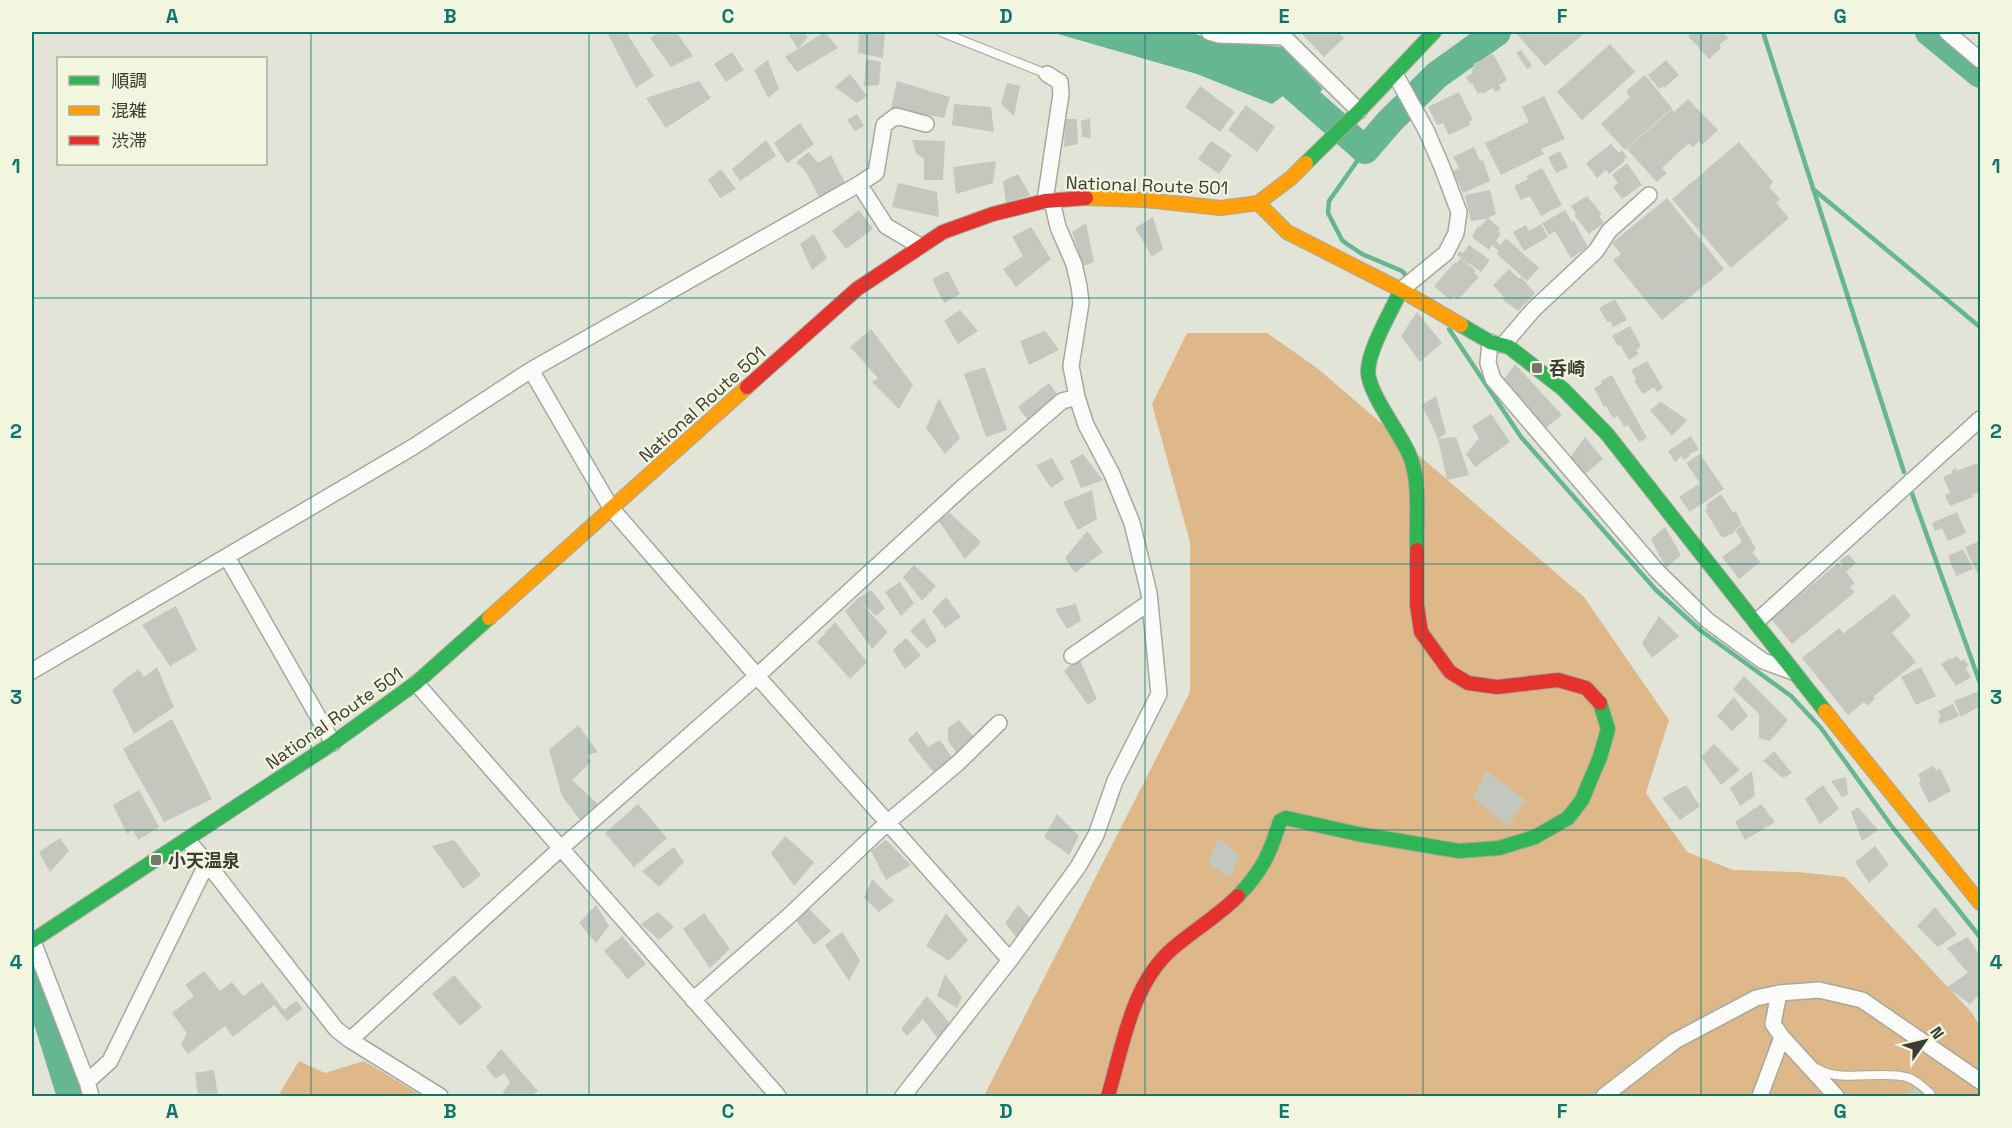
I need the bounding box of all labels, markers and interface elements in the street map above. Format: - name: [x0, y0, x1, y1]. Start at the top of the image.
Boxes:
- text: A: [166, 3, 179, 29]
- text: B: [443, 3, 457, 29]
- text: C: [722, 3, 735, 29]
- text: D: [999, 3, 1013, 29]
- text: E: [1278, 3, 1290, 29]
- text: F: [1557, 3, 1568, 29]
- text: G: [1833, 3, 1847, 29]
- legend: [57, 57, 267, 165]
- text: 順調: [111, 69, 147, 92]
- text: 混雑: [111, 99, 147, 122]
- text: 渋滞: [111, 129, 147, 152]
- text: 1: [11, 153, 21, 179]
- text: 1: [1991, 153, 2001, 179]
- street label: National Route 501: [1065, 171, 1229, 199]
- street label: National Route 501: [634, 341, 770, 467]
- place label: 呑崎: [1549, 357, 1585, 380]
- marker: 呑崎: [1530, 361, 1544, 375]
- text: 2: [10, 418, 22, 444]
- text: 2: [1990, 418, 2002, 444]
- street label: National Route 501: [261, 662, 407, 774]
- text: 3: [10, 684, 22, 710]
- text: 3: [1990, 684, 2002, 710]
- place label: 小天温泉: [168, 849, 240, 872]
- marker: 小天温泉: [149, 853, 163, 867]
- text: 4: [10, 949, 23, 975]
- text: 4: [1990, 949, 2003, 975]
- north arrow: [1895, 1011, 1955, 1071]
- text: N: [1925, 1023, 1949, 1043]
- text: A: [166, 1098, 179, 1124]
- text: B: [443, 1098, 457, 1124]
- text: C: [722, 1098, 735, 1124]
- text: D: [999, 1098, 1013, 1124]
- text: E: [1278, 1098, 1290, 1124]
- text: F: [1557, 1098, 1568, 1124]
- text: G: [1833, 1098, 1847, 1124]

